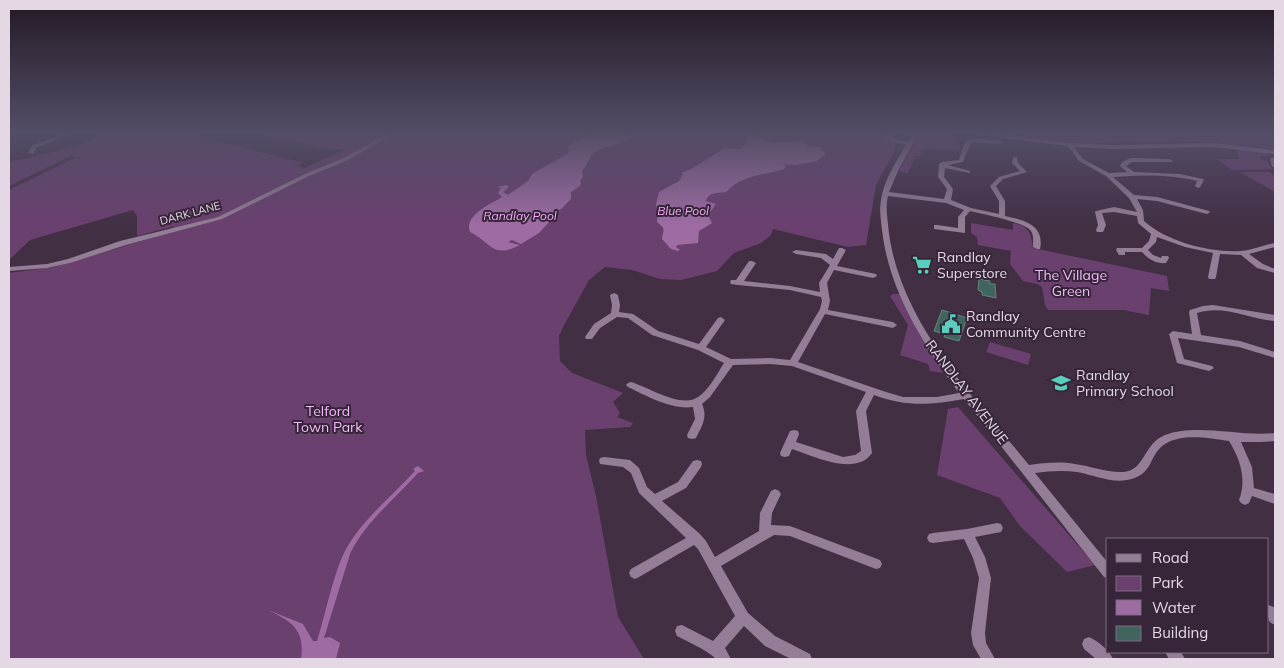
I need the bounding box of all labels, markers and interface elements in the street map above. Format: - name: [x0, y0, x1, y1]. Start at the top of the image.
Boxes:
- street label: DARK LANE: [158, 198, 222, 228]
- water label: Blue Pool: [657, 203, 709, 218]
- water label: Randlay Pool: [483, 208, 557, 223]
- place label: Randlay Superstore: [937, 248, 1007, 282]
- supermarket icon: Randlay Superstore: [911, 254, 933, 276]
- park label: The Village Green: [1035, 266, 1107, 300]
- place label: Randlay Community Centre: [966, 307, 1086, 341]
- public building icon: Randlay Community Centre: [940, 313, 962, 335]
- street label: RANDLAY AVENUE: [922, 336, 1012, 448]
- place label: Randlay Primary School: [1076, 366, 1174, 400]
- school or university icon: Randlay Primary School: [1050, 372, 1072, 394]
- park label: Telford Town Park: [294, 402, 363, 436]
- legend: [1106, 538, 1269, 653]
- text: Road: [1152, 548, 1189, 567]
- text: Park: [1152, 573, 1184, 592]
- text: Water: [1152, 598, 1196, 617]
- text: Building: [1152, 623, 1208, 642]

